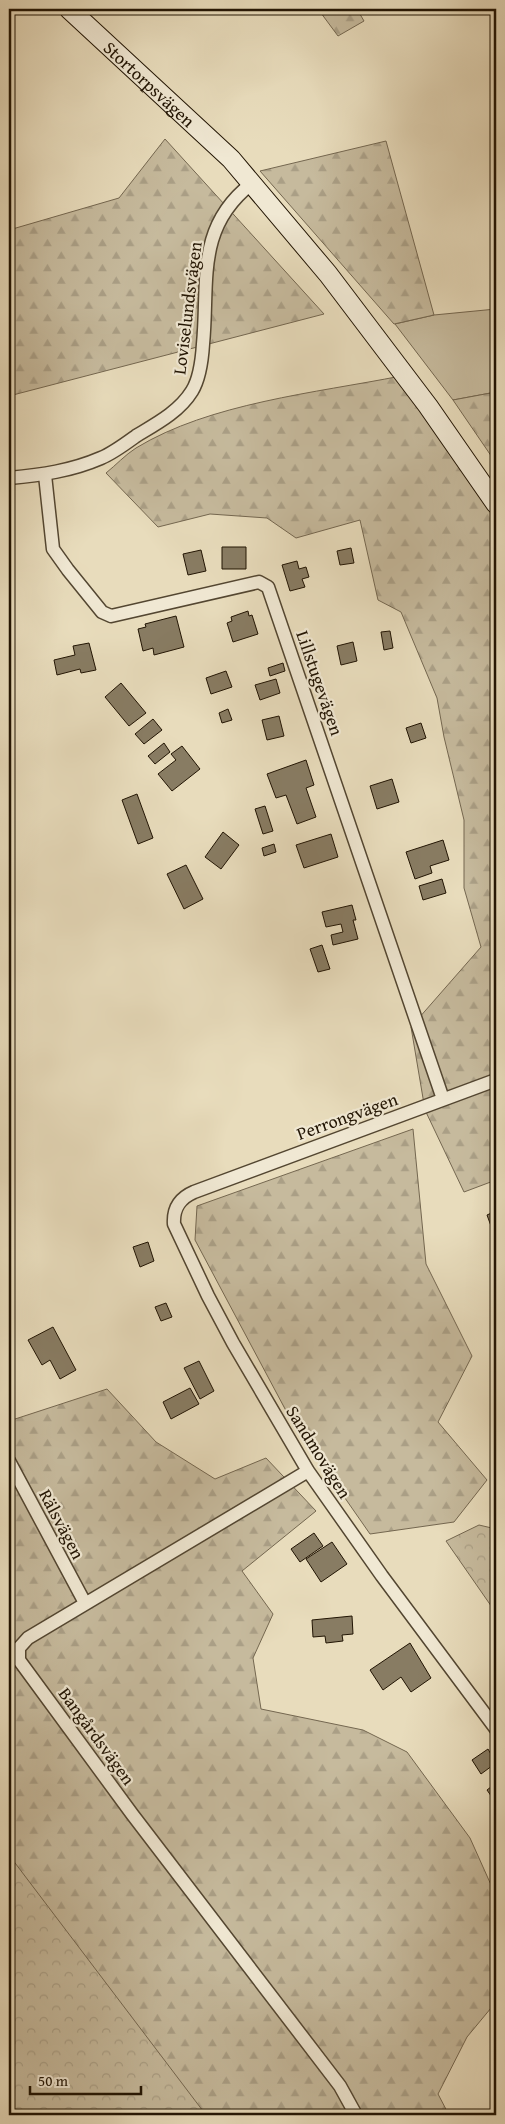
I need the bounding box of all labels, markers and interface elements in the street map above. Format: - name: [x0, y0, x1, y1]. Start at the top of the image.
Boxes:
- street label: Stortorpsvägen: [98, 34, 202, 133]
- street label: Loviselundsvägen: [165, 240, 209, 376]
- street label: Lillstugevägen: [289, 627, 351, 739]
- street label: Perrongvägen: [293, 1085, 401, 1147]
- street label: Sandmovägen: [280, 1400, 358, 1504]
- street label: Rälsvägen: [32, 1484, 92, 1564]
- street label: Bangårdsvägen: [52, 1681, 142, 1791]
- scale bar: [30, 2064, 141, 2096]
- text: 50 m: [38, 2070, 69, 2091]

